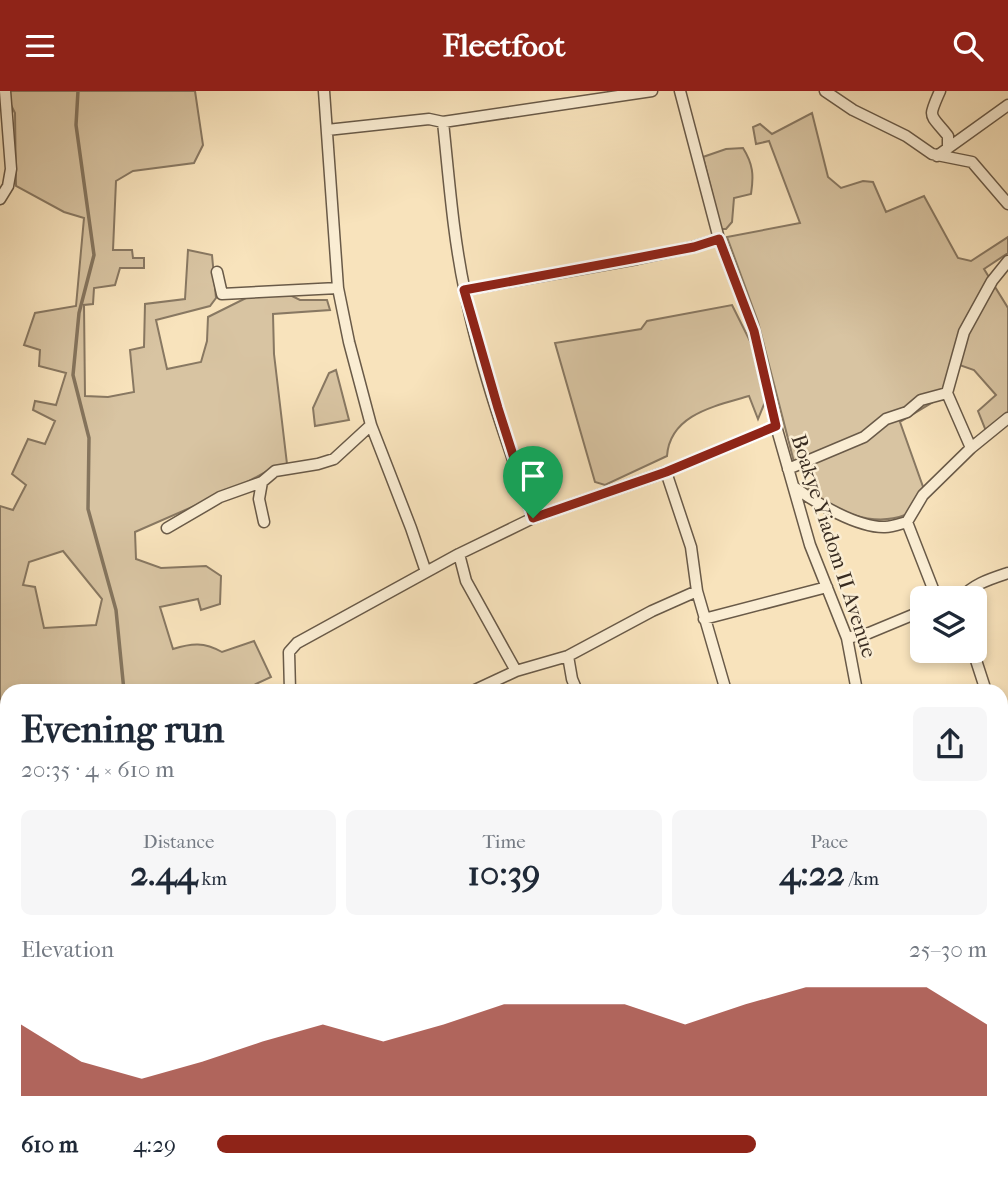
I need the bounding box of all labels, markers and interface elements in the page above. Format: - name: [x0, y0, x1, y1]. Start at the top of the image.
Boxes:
- icon: menu: [21, 27, 59, 65]
- text: Fleetfoot: [443, 27, 565, 64]
- icon: search: [949, 27, 987, 65]
- street label: Boakye Yiadom II Avenue: [787, 431, 881, 661]
- pin: [503, 446, 563, 518]
- icon: arrive: [514, 457, 552, 495]
- map controls: [910, 586, 987, 663]
- button: layers: [910, 586, 987, 663]
- text: Evening run: [21, 707, 224, 752]
- button: share: [913, 707, 987, 781]
- text: 20:35 · 4 × 610 m: [21, 756, 174, 783]
- text: Distance: [143, 831, 214, 853]
- text: Time: [482, 831, 526, 853]
- text: Pace: [810, 831, 848, 853]
- text: 2.44: [130, 853, 197, 894]
- text: 10:39: [468, 853, 540, 894]
- text: 4:22: [780, 853, 845, 894]
- text: km: [197, 868, 227, 890]
- text: /km: [845, 868, 879, 890]
- text: Elevation: [21, 936, 114, 963]
- text: 25–30 m: [909, 936, 987, 963]
- text: 610 m: [21, 1131, 78, 1158]
- text: 4:29: [133, 1131, 176, 1158]

